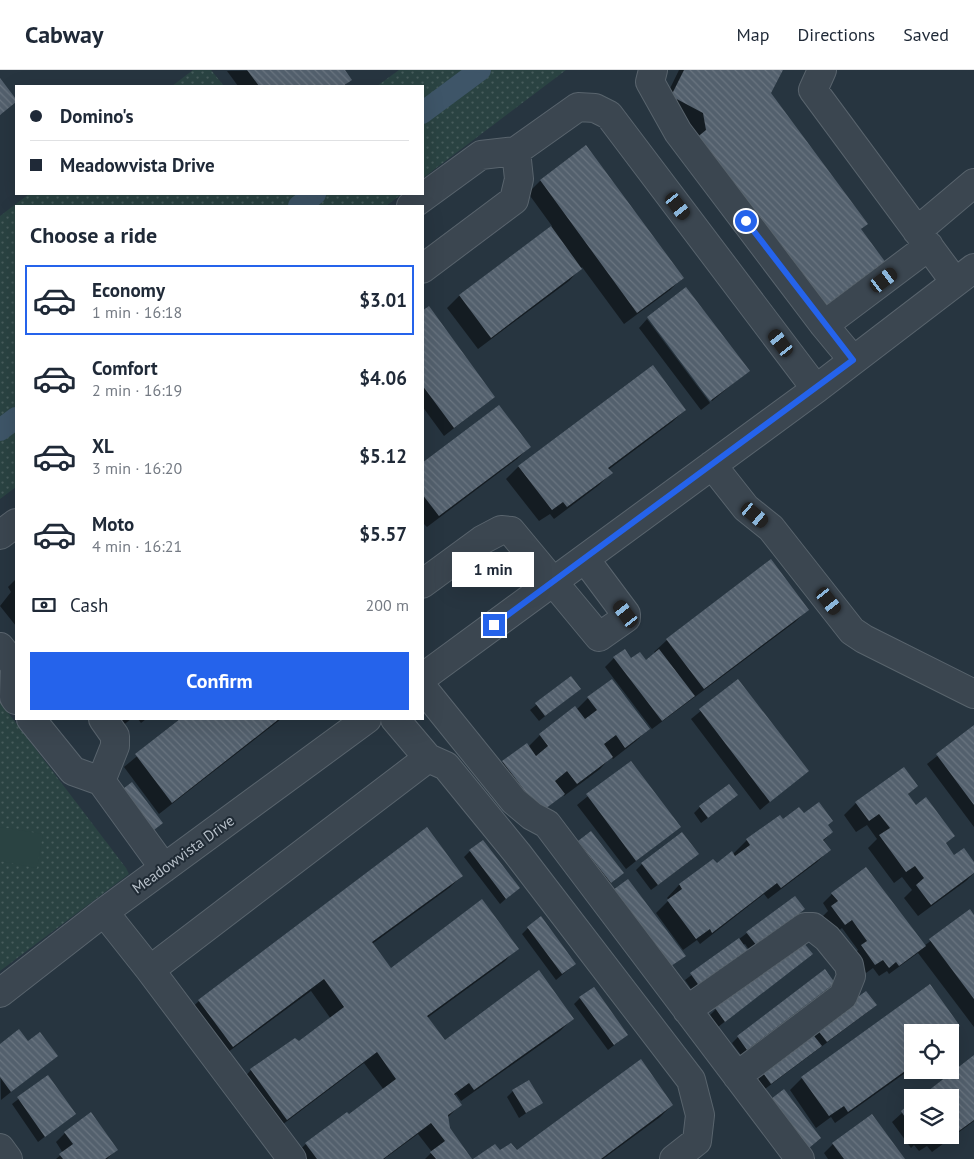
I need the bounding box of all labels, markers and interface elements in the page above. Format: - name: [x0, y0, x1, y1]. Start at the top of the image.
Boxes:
- text: Cabway: [25, 19, 103, 50]
- text: Map: [737, 23, 769, 46]
- text: Directions: [797, 23, 875, 46]
- text: Saved: [903, 23, 949, 46]
- text: Domino's: [60, 104, 134, 128]
- text: Meadowvista Drive: [60, 153, 215, 177]
- car: [662, 190, 693, 222]
- route start: [735, 210, 757, 232]
- text: Choose a ride: [30, 221, 157, 249]
- car: [867, 265, 900, 295]
- icon: car: [32, 278, 77, 323]
- text: Economy: [92, 278, 165, 302]
- text: $3.01: [359, 288, 407, 312]
- text: 1 min · 16:18: [92, 302, 182, 322]
- car: [765, 327, 796, 359]
- icon: car: [32, 356, 77, 401]
- text: Comfort: [92, 356, 158, 380]
- text: $4.06: [359, 366, 407, 390]
- text: 2 min · 16:19: [92, 380, 182, 400]
- icon: car: [32, 434, 77, 479]
- text: XL: [92, 434, 114, 458]
- text: $5.12: [359, 444, 407, 468]
- text: 3 min · 16:20: [92, 458, 182, 478]
- car: [738, 500, 771, 530]
- icon: car: [32, 512, 77, 557]
- text: Moto: [92, 512, 134, 536]
- text: $5.57: [359, 522, 407, 546]
- text: 4 min · 16:21: [92, 536, 182, 556]
- callout: 1 min: [453, 552, 535, 588]
- text: 1 min: [473, 559, 513, 579]
- car: [813, 585, 844, 617]
- icon: cash: [30, 591, 58, 619]
- text: Cash: [70, 593, 108, 617]
- text: 200 m: [366, 595, 409, 615]
- car: [610, 598, 641, 630]
- route end: [483, 614, 505, 636]
- button: Confirm: [30, 652, 409, 710]
- street label: Meadowvista Drive: [128, 811, 238, 897]
- map controls: [904, 1024, 959, 1144]
- button: locate: [904, 1024, 959, 1079]
- button: layers: [904, 1089, 959, 1144]

